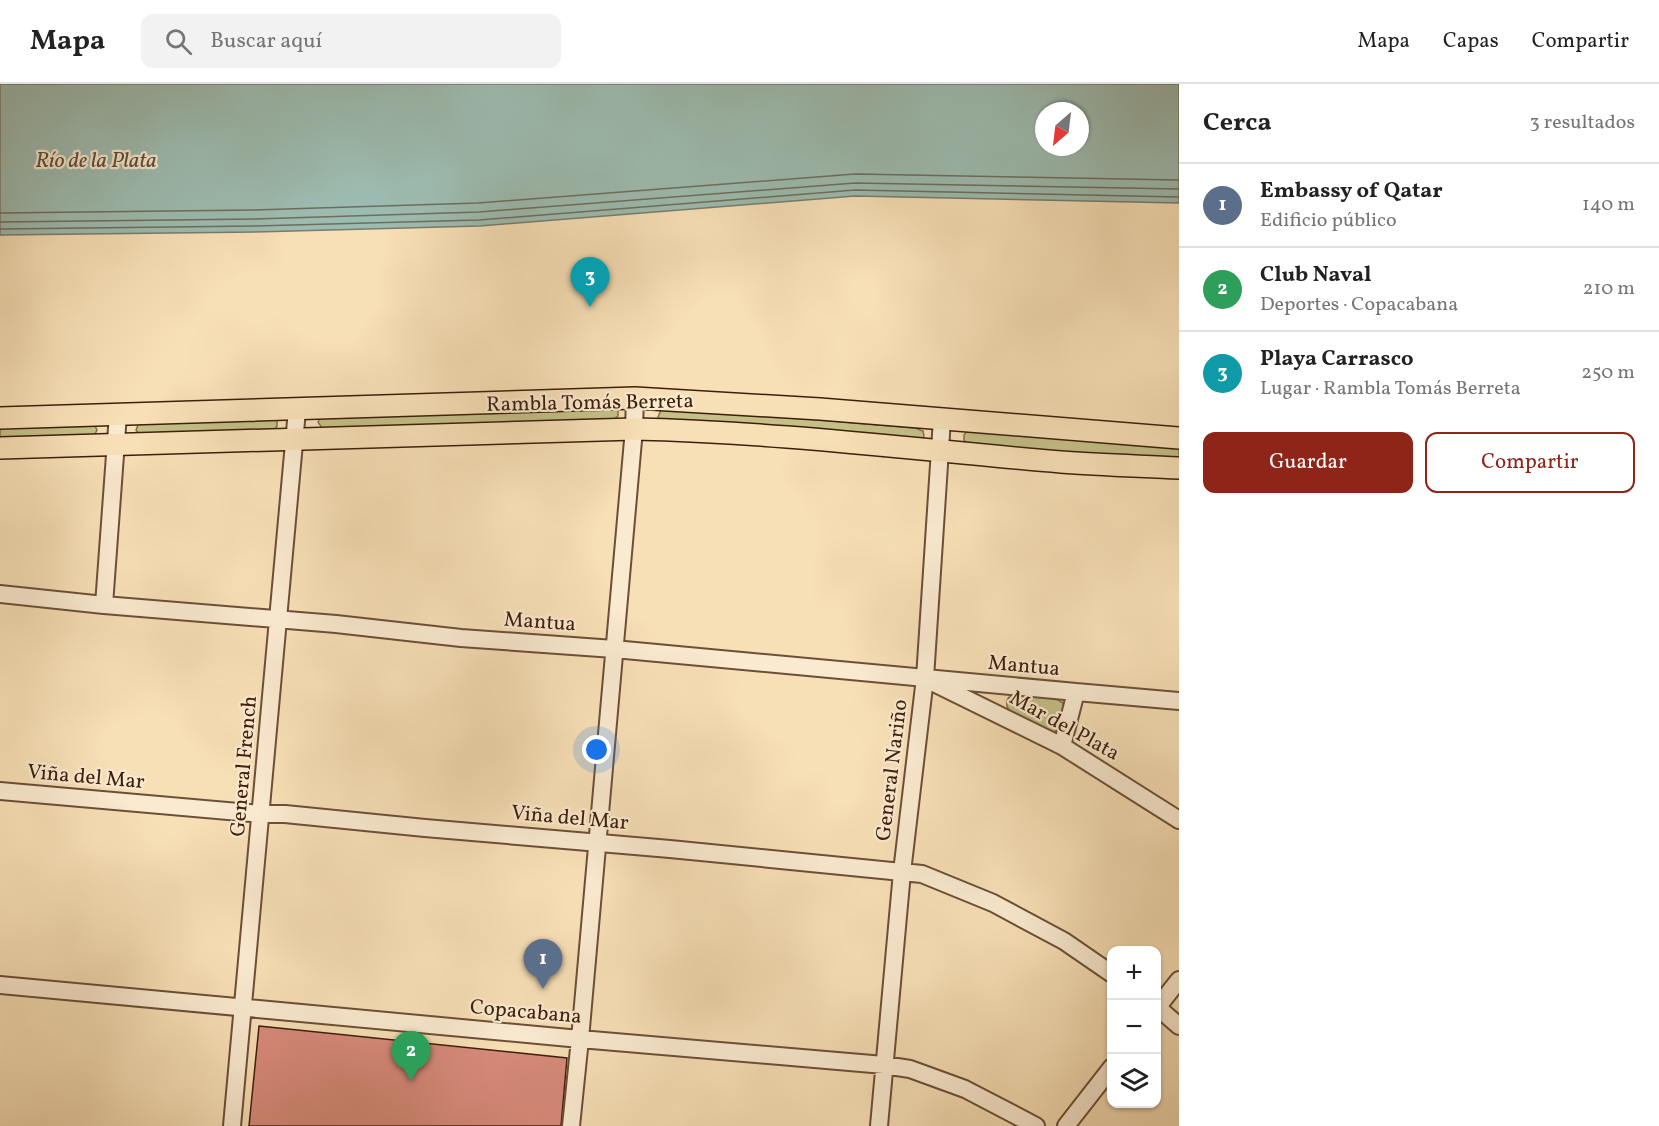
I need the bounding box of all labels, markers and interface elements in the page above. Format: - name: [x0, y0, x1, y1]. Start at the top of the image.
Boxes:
- search box: [141, 14, 561, 68]
- text: Mapa: [30, 22, 105, 61]
- icon: search: [162, 25, 195, 58]
- text: Buscar aquí: [210, 26, 322, 57]
- text: Mapa: [1358, 27, 1410, 56]
- text: Capas: [1443, 27, 1499, 56]
- text: Compartir: [1532, 27, 1629, 56]
- north arrow: [1035, 102, 1089, 156]
- text: Cerca: [1203, 105, 1272, 141]
- text: 3 resultados: [1530, 109, 1635, 137]
- water label: Río de la Plata: [35, 146, 157, 177]
- text: Embassy of Qatar: [1260, 176, 1443, 207]
- text: 1: [1218, 191, 1227, 219]
- text: 140 m: [1582, 191, 1635, 219]
- text: Edificio público: [1260, 207, 1397, 235]
- pin: 3: [570, 258, 610, 307]
- text: Club Naval: [1260, 260, 1372, 291]
- text: 2: [1217, 275, 1228, 303]
- text: 210 m: [1583, 275, 1635, 303]
- text: Deportes · Copacabana: [1260, 291, 1458, 319]
- text: Playa Carrasco: [1260, 344, 1414, 375]
- text: 3: [1217, 359, 1228, 387]
- text: 250 m: [1581, 359, 1635, 387]
- text: Lugar · Rambla Tomás Berreta: [1260, 375, 1521, 403]
- street label: Rambla Tomás Berreta: [486, 387, 694, 420]
- button: Guardar: [1203, 432, 1413, 493]
- button: Compartir: [1425, 432, 1635, 493]
- street label: Mantua: [503, 606, 577, 639]
- street label: Mantua: [987, 649, 1061, 684]
- street label: Mar del Plata: [1004, 684, 1125, 769]
- street label: General French: [224, 694, 265, 838]
- street label: General Nariño: [869, 698, 916, 843]
- your location: [582, 735, 611, 764]
- street label: Viña del Mar: [26, 758, 146, 797]
- street label: Viña del Mar: [510, 799, 630, 838]
- pin: 1: [524, 940, 562, 989]
- map controls: [1107, 946, 1161, 1108]
- button: +: [1107, 946, 1161, 1000]
- street label: Copacabana: [469, 993, 583, 1032]
- button: −: [1107, 1000, 1161, 1054]
- pin: 2: [392, 1032, 430, 1081]
- button: layers: [1107, 1054, 1161, 1108]

